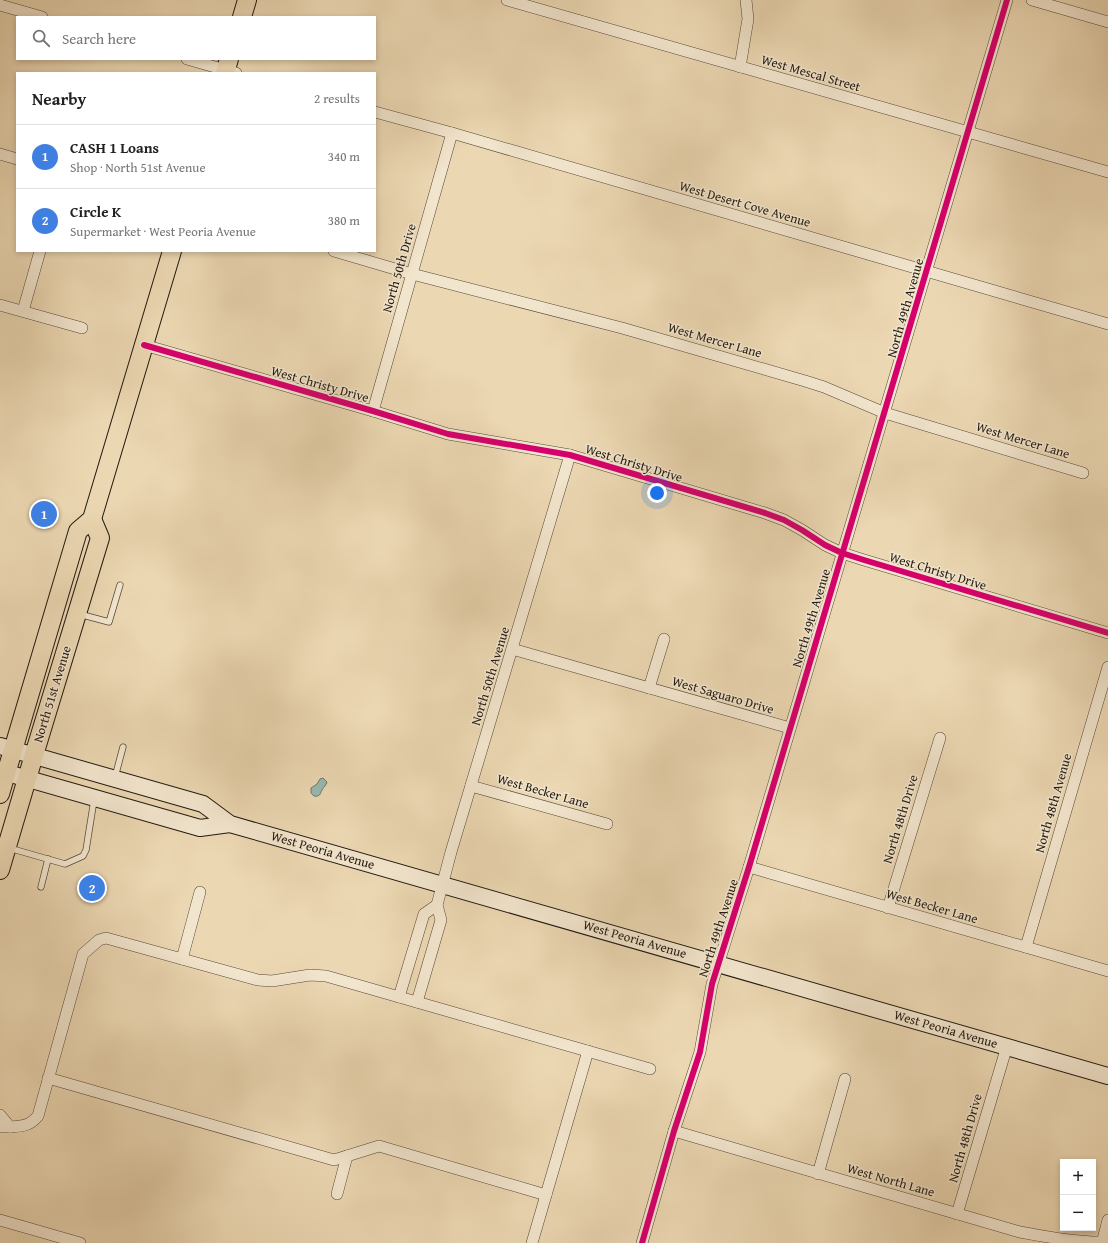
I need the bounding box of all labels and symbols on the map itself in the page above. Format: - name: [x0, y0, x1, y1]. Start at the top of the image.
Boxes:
- street label: West Mescal Street: [759, 50, 863, 96]
- street label: West Desert Cove Avenue: [677, 176, 813, 232]
- street label: North 50th Drive: [377, 221, 421, 315]
- street label: North 49th Avenue: [882, 256, 928, 360]
- street label: West Mercer Lane: [666, 317, 764, 363]
- street label: West Christy Drive: [269, 361, 371, 407]
- street label: West Mercer Lane: [974, 417, 1072, 463]
- street label: West Christy Drive: [583, 439, 685, 487]
- your location: [647, 483, 667, 503]
- pin: 1: [31, 499, 57, 529]
- street label: West Christy Drive: [887, 547, 989, 595]
- street label: North 49th Avenue: [787, 566, 835, 670]
- street label: North 50th Avenue: [466, 624, 514, 728]
- street label: North 51st Avenue: [28, 643, 76, 745]
- street label: West Saguaro Drive: [670, 671, 776, 719]
- street label: North 48th Avenue: [1030, 751, 1076, 855]
- street label: West Becker Lane: [495, 769, 591, 813]
- street label: North 48th Drive: [878, 772, 922, 866]
- street label: West Peoria Avenue: [269, 826, 377, 874]
- pin: 2: [79, 873, 105, 903]
- street label: North 49th Avenue: [693, 876, 743, 980]
- street label: West Becker Lane: [884, 884, 980, 928]
- street label: West Peoria Avenue: [581, 915, 689, 963]
- street label: West Peoria Avenue: [892, 1005, 1000, 1053]
- street label: North 48th Drive: [943, 1091, 987, 1185]
- street label: West North Lane: [845, 1158, 937, 1202]

